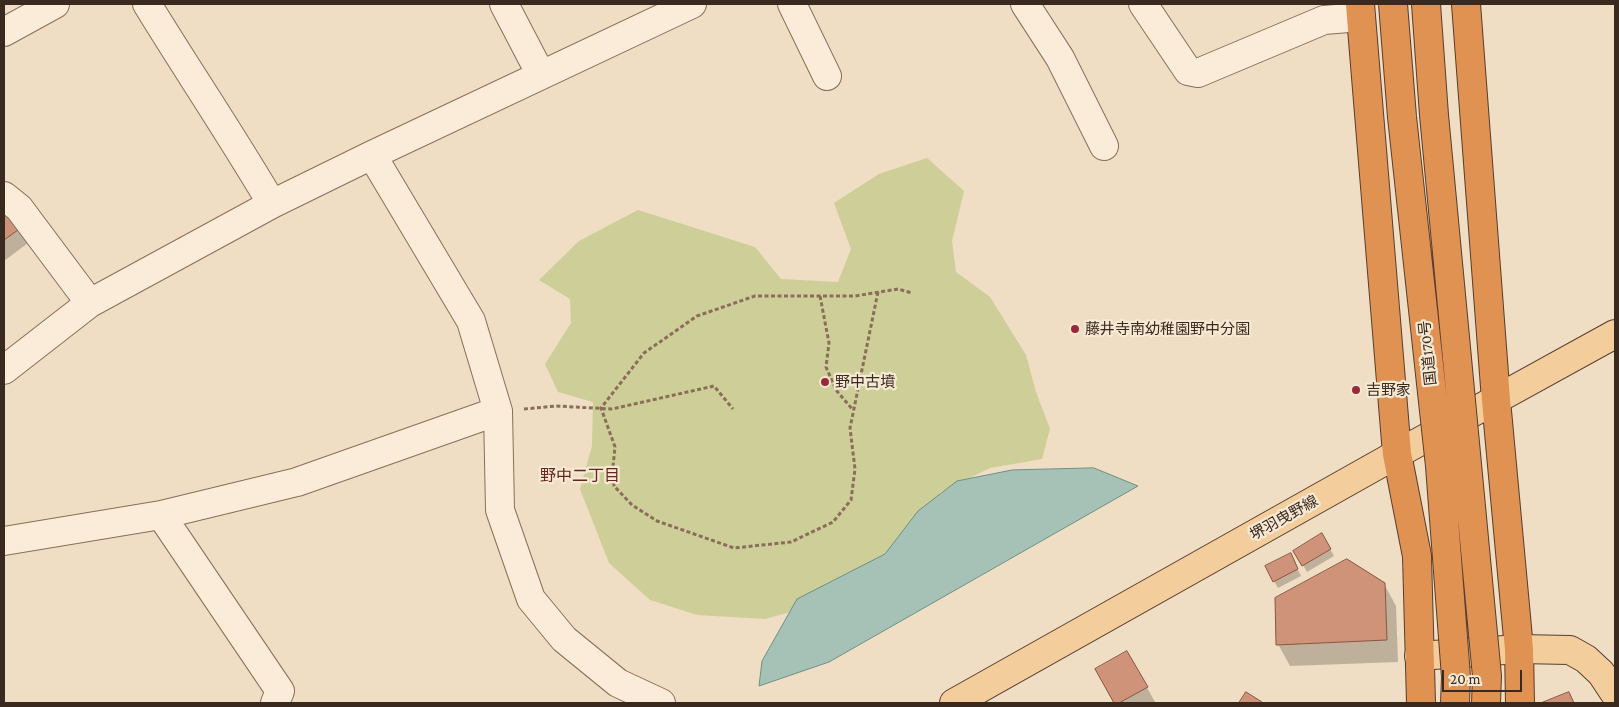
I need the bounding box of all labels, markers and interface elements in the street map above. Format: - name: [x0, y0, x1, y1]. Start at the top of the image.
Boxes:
- place label: 藤井寺南幼稚園野中分園: [1085, 320, 1250, 338]
- street label: 国道170号: [1416, 320, 1440, 386]
- marker: 藤井寺南幼稚園野中分園: [1069, 323, 1081, 335]
- place label: 野中古墳: [835, 373, 895, 391]
- marker: 野中古墳: [819, 376, 831, 388]
- place label: 吉野家: [1366, 381, 1411, 399]
- marker: 吉野家: [1350, 384, 1362, 396]
- district label: 野中二丁目: [540, 466, 620, 486]
- street label: 堺羽曳野線: [1247, 492, 1321, 544]
- scale bar: [1444, 660, 1524, 692]
- text: 20 m: [1450, 671, 1481, 687]

